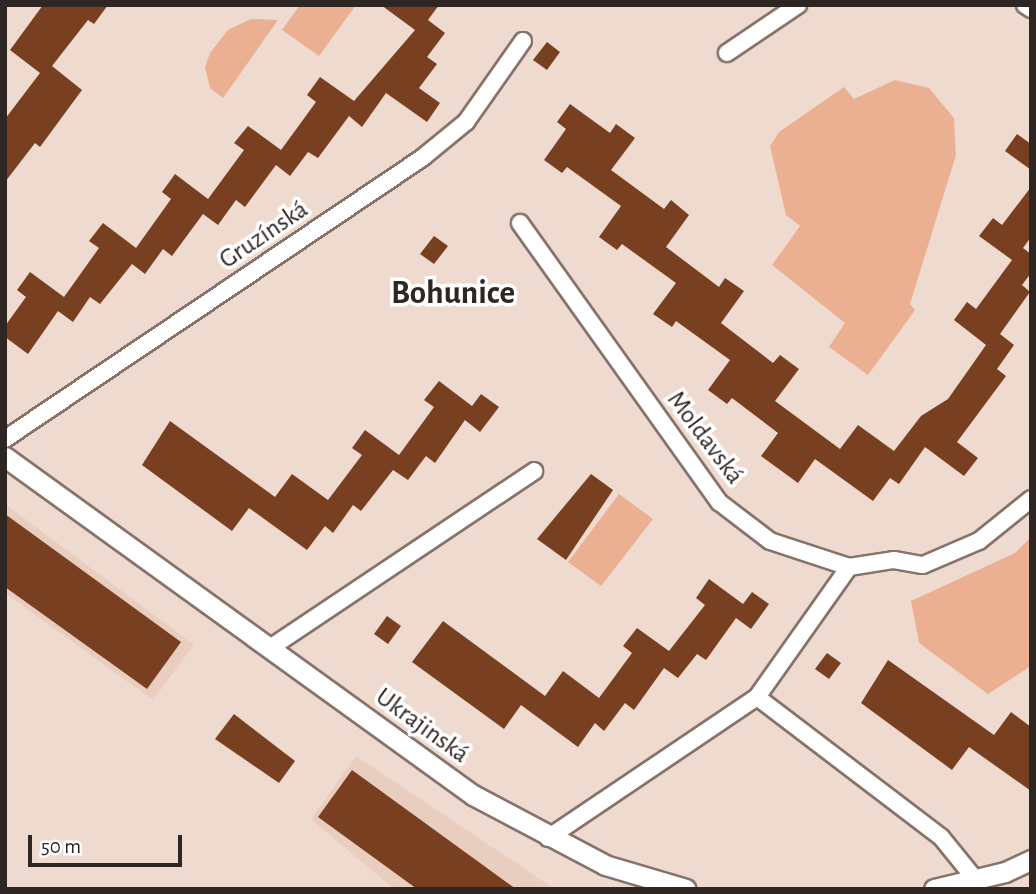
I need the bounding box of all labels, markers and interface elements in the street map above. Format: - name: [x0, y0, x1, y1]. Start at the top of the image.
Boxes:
- street label: Gruzínská: [214, 194, 314, 276]
- district label: Bohunice: [391, 274, 515, 314]
- street label: Moldavská: [660, 385, 750, 491]
- street label: Ukrajinská: [369, 682, 475, 770]
- scale bar: [32, 820, 186, 864]
- text: 50 m: [41, 836, 81, 857]

